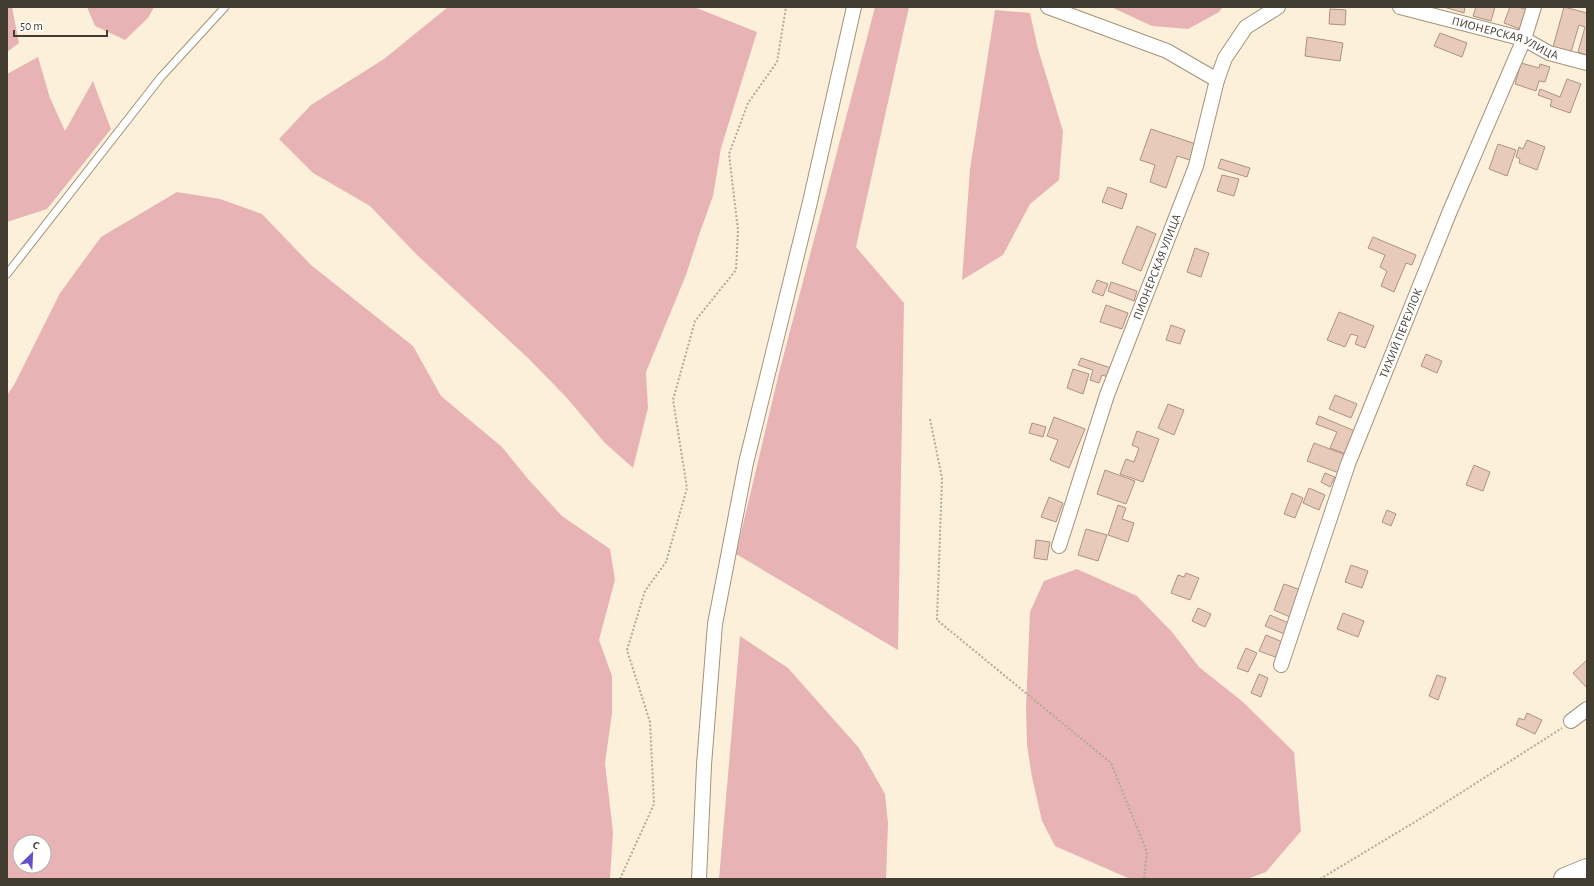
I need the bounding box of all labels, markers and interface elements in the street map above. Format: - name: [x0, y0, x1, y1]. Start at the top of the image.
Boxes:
- scale bar: [14, 12, 107, 38]
- street label: ПИОНЕРСКАЯ УЛИЦА: [1451, 15, 1560, 61]
- text: 50 m: [20, 20, 43, 32]
- street label: ПИОНЕРСКАЯ УЛИЦА: [1131, 212, 1183, 321]
- street label: ТИХИЙ ПЕРЕУЛОК: [1377, 287, 1424, 380]
- north arrow: [12, 834, 52, 874]
- text: С: [31, 839, 41, 852]

